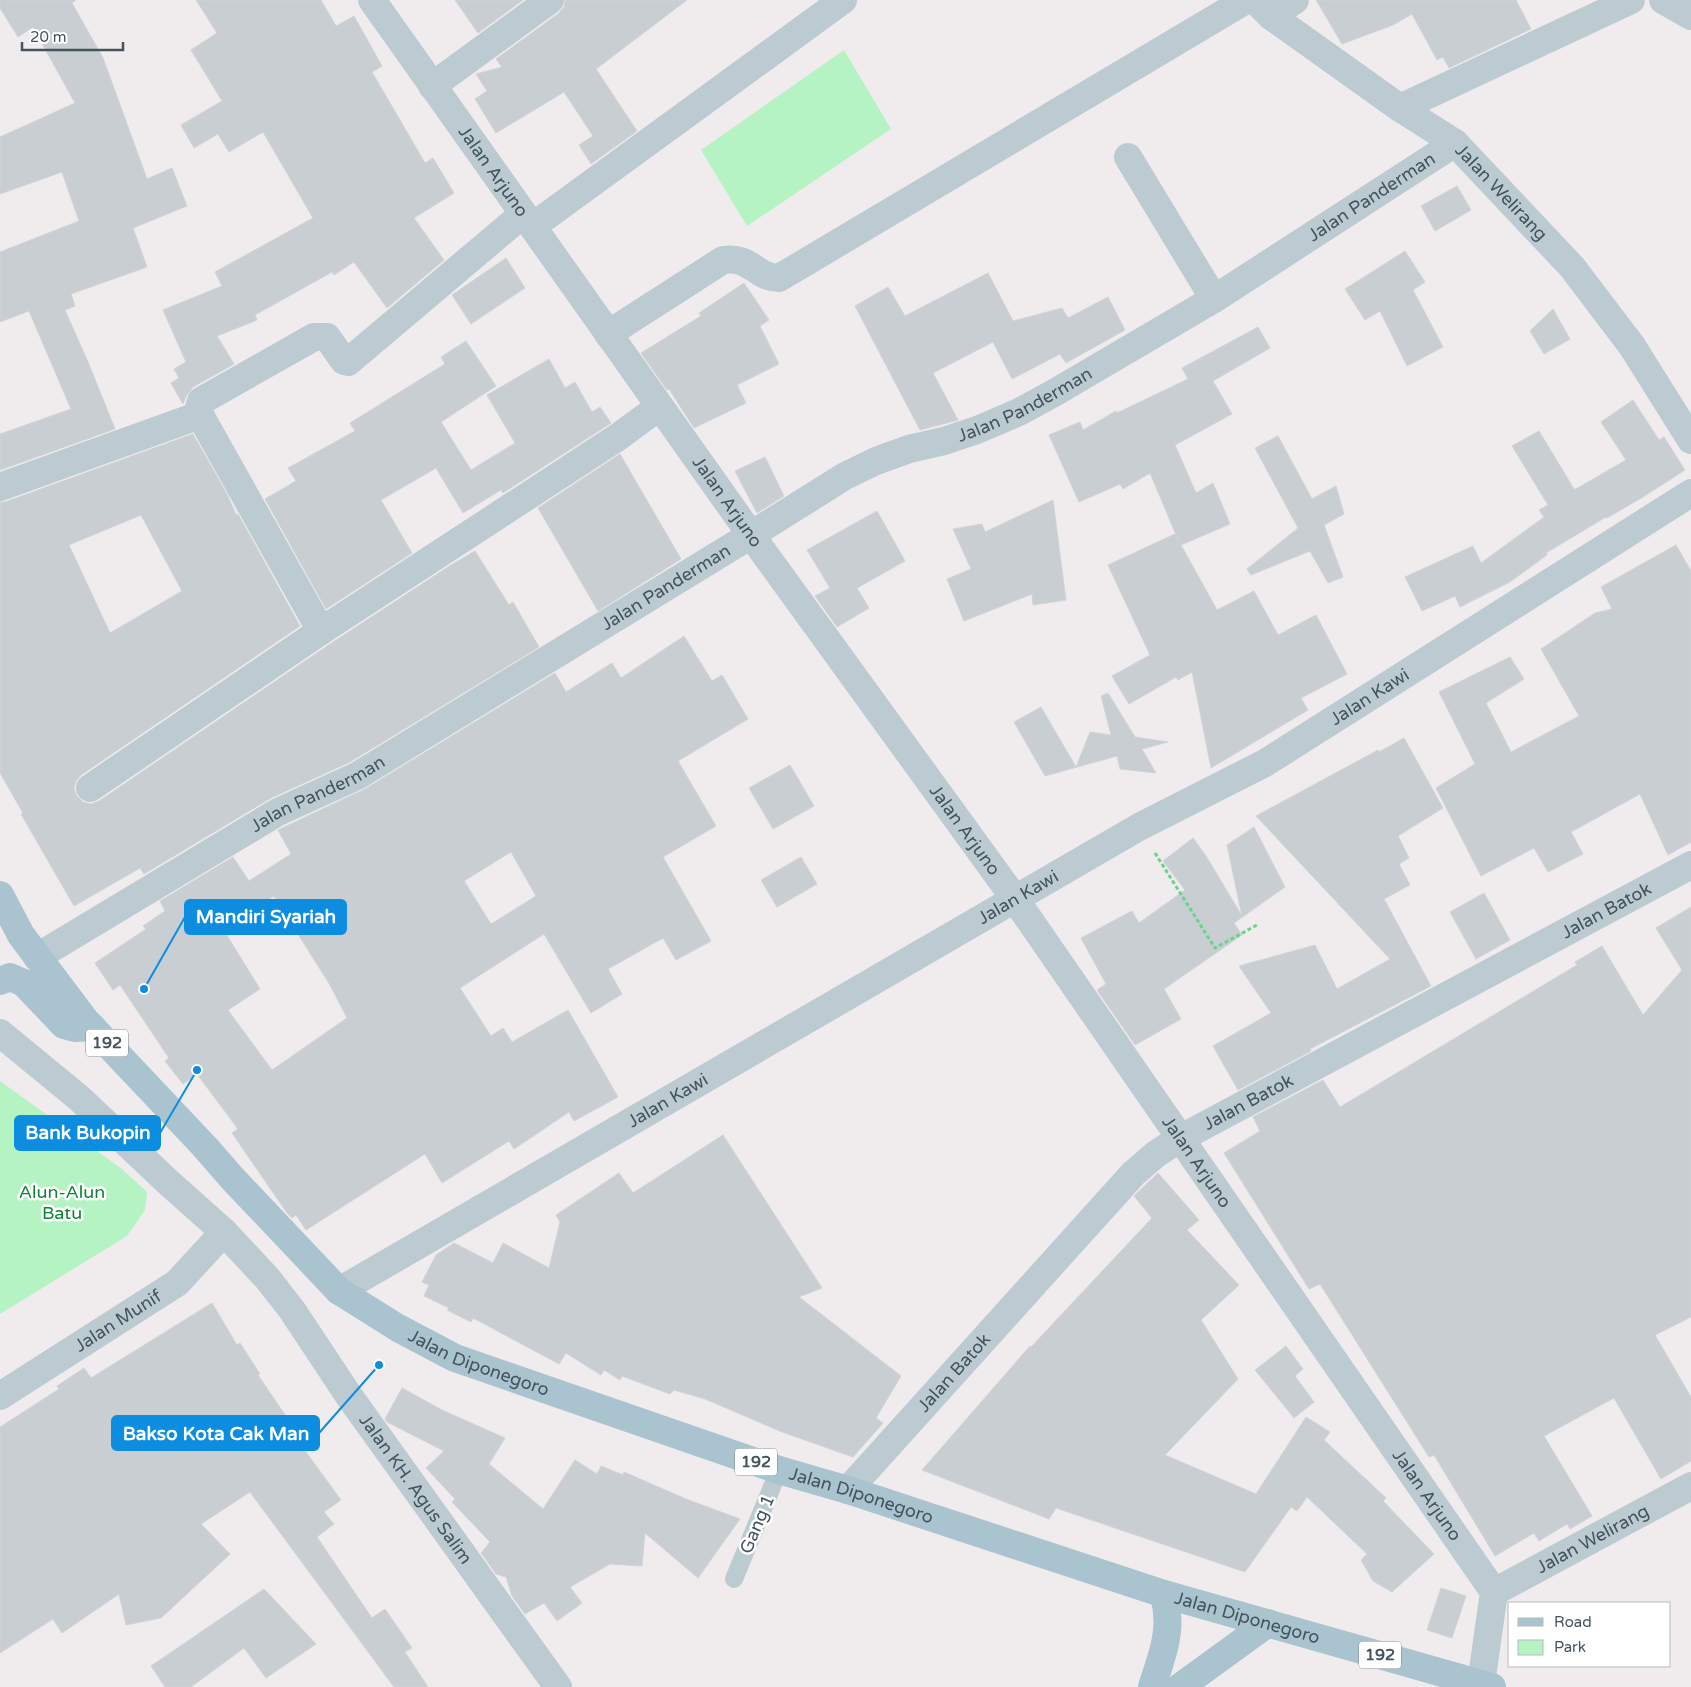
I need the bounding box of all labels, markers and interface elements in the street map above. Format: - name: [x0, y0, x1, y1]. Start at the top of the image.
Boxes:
- scale bar: [22, 20, 124, 52]
- text: 20 m: [30, 28, 67, 46]
- street label: Jalan Arjuno: [454, 122, 533, 221]
- street label: Jalan Welirang: [1451, 139, 1552, 245]
- street label: Jalan Panderman: [1304, 148, 1440, 246]
- street label: Jalan Panderman: [955, 362, 1096, 447]
- street label: Jalan Arjuno: [688, 452, 767, 552]
- street label: Jalan Panderman: [597, 539, 734, 635]
- street label: Jalan Kawi: [1326, 663, 1413, 730]
- street label: Jalan Panderman: [247, 751, 389, 837]
- street label: Jalan Arjuno: [925, 780, 1005, 880]
- street label: Jalan Kawi: [974, 865, 1062, 929]
- street label: Jalan Batok: [1558, 877, 1655, 943]
- callout: Mandiri Syariah: [185, 900, 346, 934]
- text: Mandiri Syariah: [196, 906, 336, 929]
- road number: 192: [86, 1030, 128, 1056]
- street label: Jalan Kawi: [623, 1068, 712, 1132]
- street label: Jalan Batok: [1200, 1069, 1297, 1135]
- street label: Jalan Arjuno: [1157, 1112, 1236, 1212]
- callout: Bank Bukopin: [15, 1116, 160, 1150]
- text: Bank Bukopin: [25, 1122, 151, 1145]
- park label: Alun-Alun Batu: [19, 1181, 105, 1224]
- street label: Jalan Munif: [70, 1285, 166, 1357]
- street label: Jalan Diponegoro: [405, 1324, 552, 1401]
- street label: Jalan Batok: [913, 1329, 995, 1417]
- street label: Jalan KH. Agus Salim: [355, 1410, 477, 1568]
- callout: Bakso Kota Cak Man: [112, 1416, 319, 1450]
- text: Bakso Kota Cak Man: [123, 1423, 309, 1445]
- street label: Jalan Arjuno: [1388, 1445, 1466, 1545]
- road number: 192: [735, 1448, 777, 1475]
- street label: Jalan Diponegoro: [787, 1463, 936, 1528]
- street label: Gang 1: [735, 1491, 779, 1557]
- street label: Jalan Welirang: [1533, 1500, 1653, 1578]
- street label: Jalan Diponegoro: [1172, 1587, 1322, 1649]
- legend: [1508, 1602, 1671, 1667]
- text: Road: [1554, 1613, 1592, 1631]
- text: Park: [1554, 1638, 1586, 1656]
- road number: 192: [1359, 1642, 1401, 1668]

